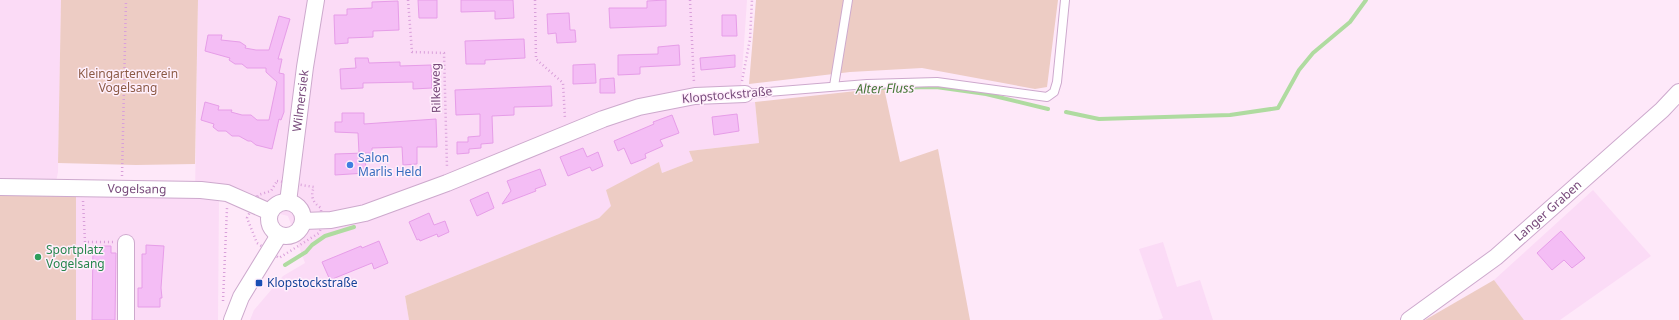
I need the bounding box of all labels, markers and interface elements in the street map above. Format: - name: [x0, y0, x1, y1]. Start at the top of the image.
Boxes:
- street label: Rilkeweg: [427, 63, 444, 113]
- park label: Kleingartenverein Vogelsang: [78, 65, 178, 96]
- street label: Wilmersiek: [288, 68, 313, 133]
- water label: Alter Fluss: [855, 78, 915, 98]
- street label: Klopstockstraße: [681, 82, 773, 107]
- place label: Salon Marlis Held: [358, 149, 422, 180]
- marker: Salon Marlis Held: [345, 160, 355, 170]
- street label: Langer Graben: [1510, 176, 1585, 245]
- street label: Vogelsang: [107, 180, 167, 197]
- place label: Sportplatz Vogelsang: [46, 241, 105, 272]
- marker: Sportplatz Vogelsang: [33, 252, 43, 262]
- place label: Klopstockstraße: [267, 274, 358, 291]
- marker: Klopstockstraße: [254, 278, 264, 288]

